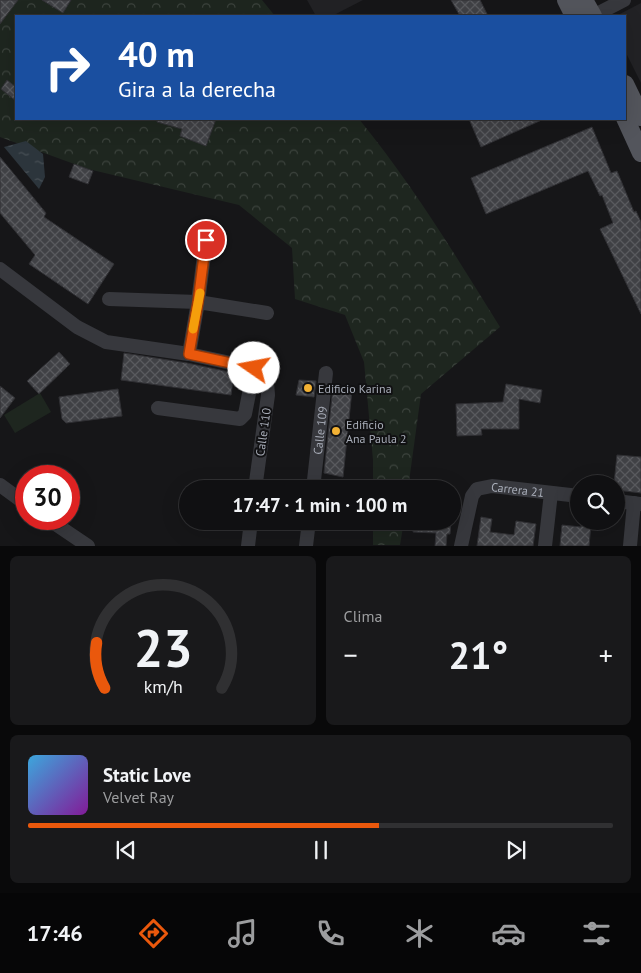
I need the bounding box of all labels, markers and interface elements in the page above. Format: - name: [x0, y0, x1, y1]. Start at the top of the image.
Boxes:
- text: 40 m: [118, 31, 195, 77]
- icon: right: [35, 35, 100, 100]
- text: Gira a la derecha: [118, 75, 276, 103]
- pin: [185, 219, 227, 261]
- icon: arrive: [192, 226, 220, 254]
- position arrow: [227, 341, 279, 393]
- place label: Edificio Karina: [318, 381, 392, 396]
- marker: Edificio Karina: [302, 382, 314, 394]
- street label: Calle 109: [309, 405, 330, 455]
- street label: Calle 110: [252, 406, 274, 457]
- place label: Edificio Ana Paula 2: [346, 417, 407, 446]
- marker: Edificio Ana Paula 2: [330, 425, 342, 437]
- speed limit sign: 30: [15, 465, 80, 530]
- map controls: [570, 475, 625, 530]
- button: search: [570, 475, 625, 530]
- street label: Carrera 21: [490, 478, 545, 499]
- text: 17:47 · 1 min · 100 m: [233, 493, 407, 517]
- text: Clima: [344, 606, 383, 626]
- text: 23: [133, 614, 192, 681]
- text: 21°: [448, 630, 508, 679]
- text: −: [344, 636, 358, 673]
- text: +: [599, 636, 613, 673]
- text: km/h: [143, 675, 182, 698]
- text: Static Love: [103, 763, 191, 787]
- text: Velvet Ray: [103, 787, 174, 807]
- icon: previous: [112, 836, 140, 864]
- icon: pause: [307, 836, 335, 864]
- icon: next: [502, 836, 530, 864]
- icon: directions: [136, 916, 171, 951]
- icon: music: [225, 916, 260, 951]
- icon: phone: [313, 916, 348, 951]
- icon: climate: [402, 916, 437, 951]
- icon: car: [491, 916, 526, 951]
- icon: filters: [579, 916, 614, 951]
- text: 17:46: [27, 919, 83, 947]

